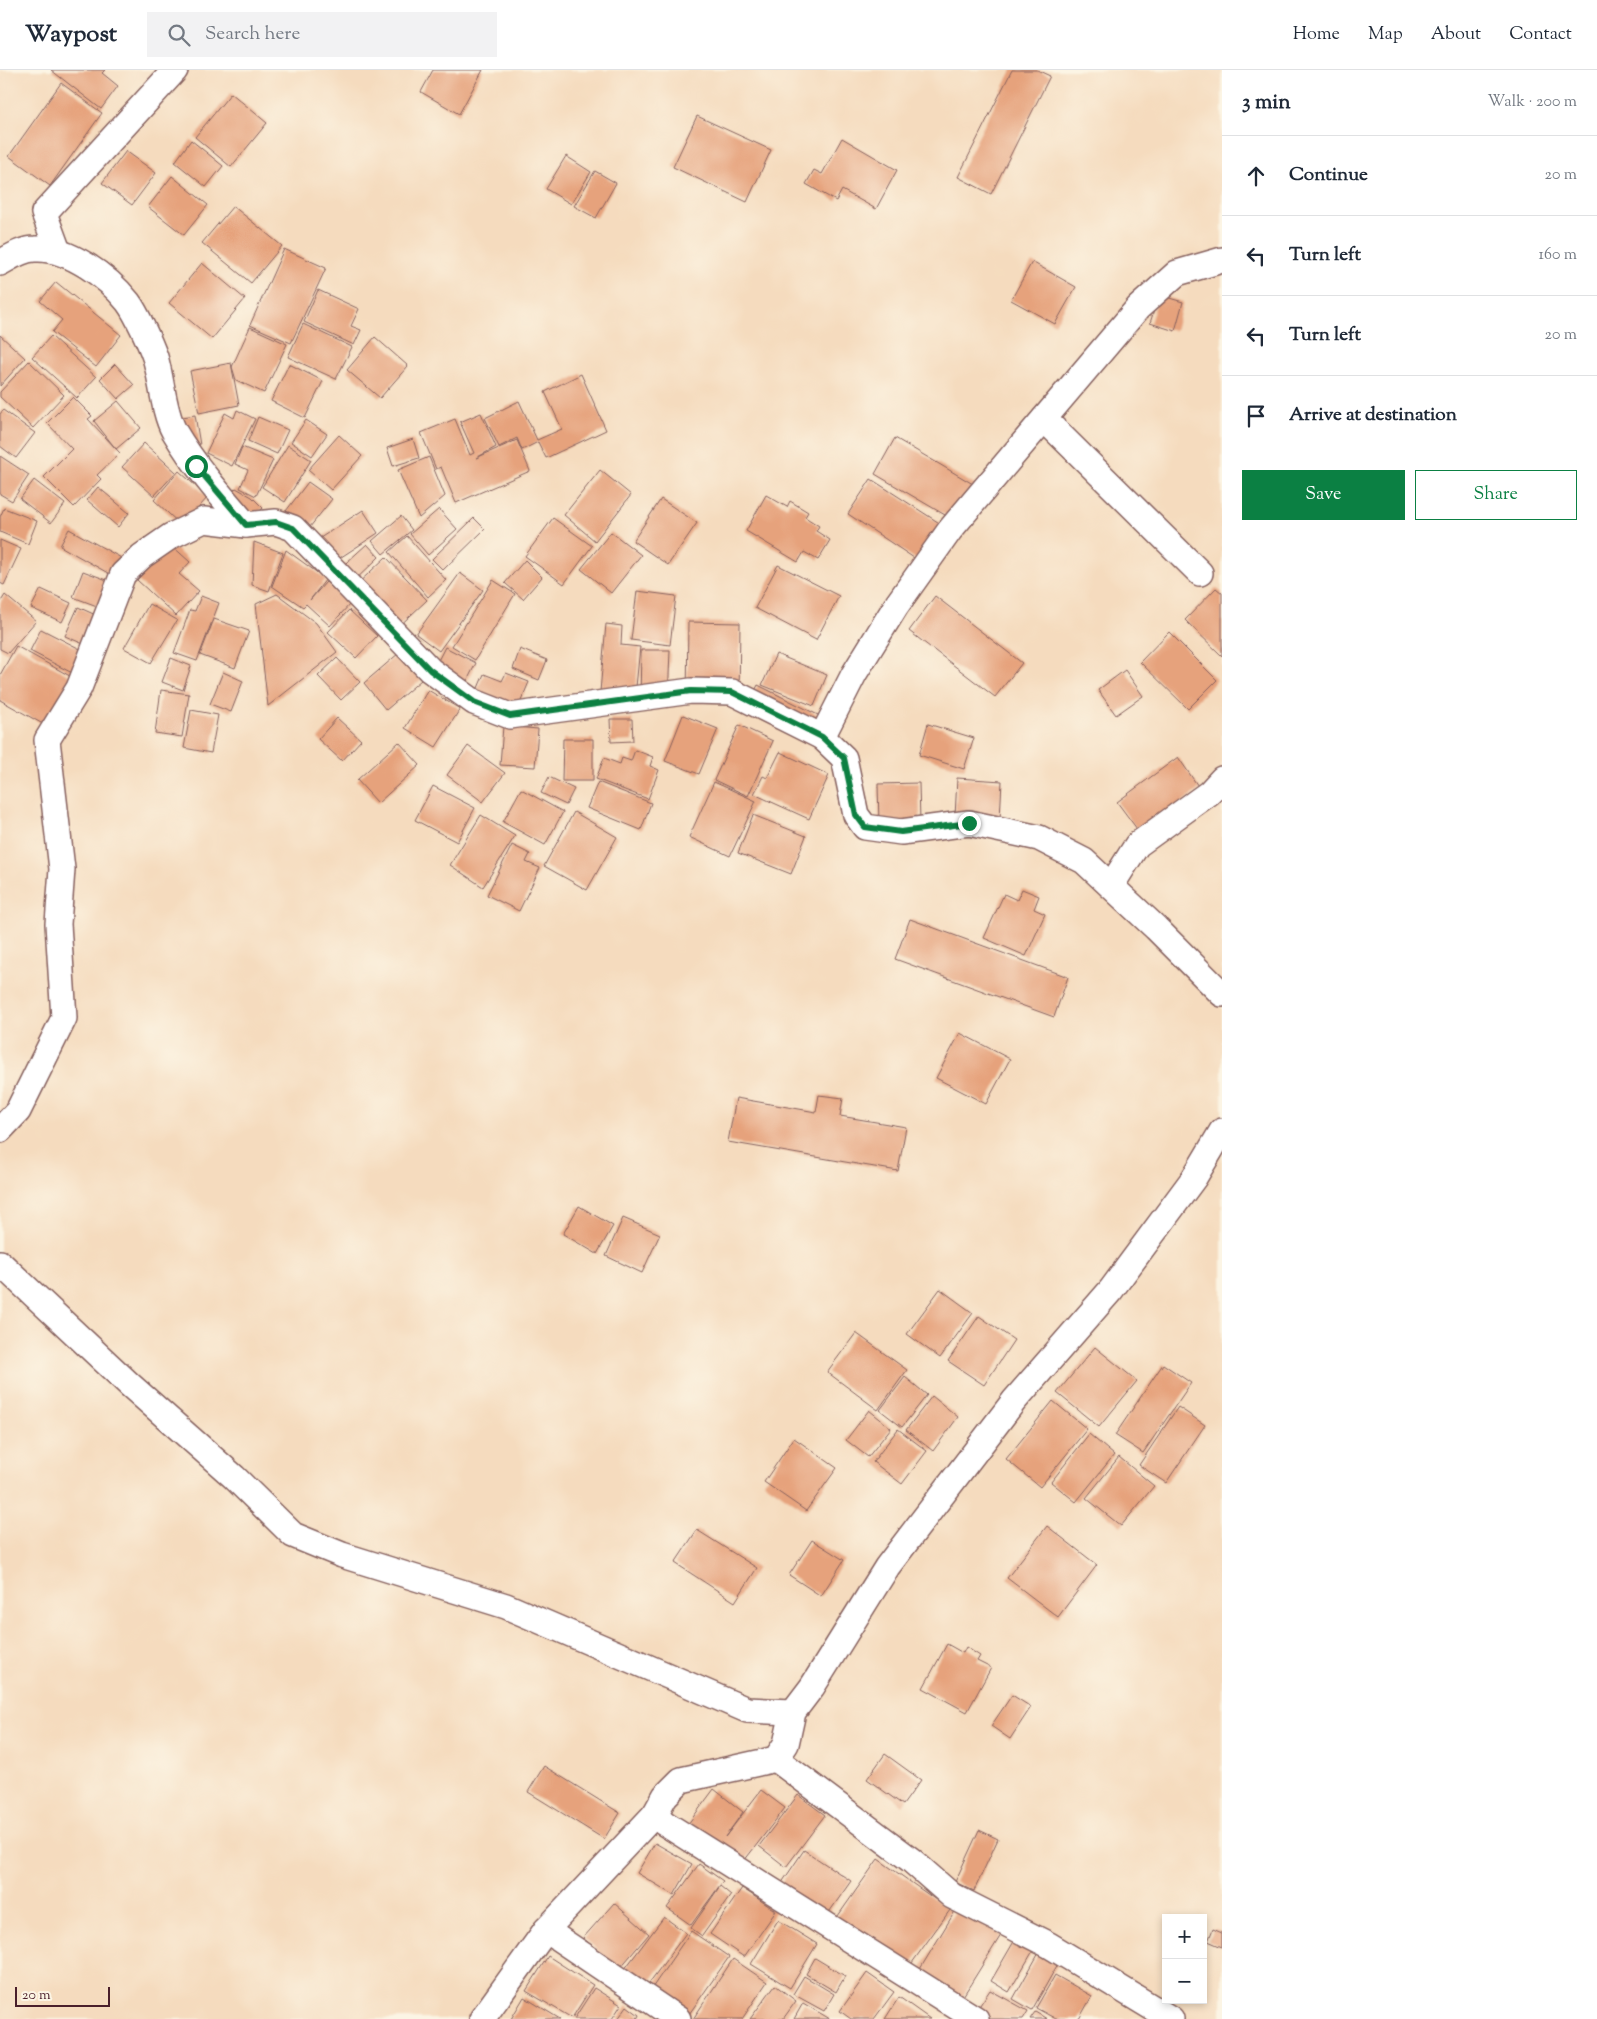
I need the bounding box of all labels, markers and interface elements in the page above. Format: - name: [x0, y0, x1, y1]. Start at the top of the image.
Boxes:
- search box: [147, 12, 497, 57]
- text: Waypost: [25, 18, 117, 52]
- icon: search: [165, 21, 193, 49]
- text: Search here: [205, 21, 300, 48]
- text: Home: [1293, 22, 1340, 48]
- text: Map: [1368, 22, 1403, 48]
- text: About: [1431, 22, 1481, 48]
- text: Contact: [1509, 22, 1572, 48]
- text: 3 min: [1242, 88, 1291, 118]
- text: Walk · 200 m: [1488, 91, 1577, 114]
- icon: ahead: [1242, 162, 1270, 190]
- text: Continue: [1289, 162, 1368, 189]
- text: 20 m: [1544, 164, 1577, 187]
- icon: left: [1242, 242, 1270, 270]
- text: Turn left: [1289, 242, 1361, 269]
- text: 160 m: [1539, 244, 1577, 267]
- icon: left: [1242, 322, 1270, 350]
- text: Turn left: [1289, 322, 1361, 349]
- text: 20 m: [1544, 324, 1577, 347]
- icon: arrive: [1242, 402, 1270, 430]
- text: Arrive at destination: [1289, 402, 1457, 429]
- route start: [185, 455, 208, 478]
- button: Save: [1242, 470, 1405, 520]
- button: Share: [1415, 470, 1577, 520]
- route end: [958, 812, 981, 835]
- map controls: [1162, 1914, 1207, 2004]
- button: +: [1162, 1914, 1207, 1959]
- button: −: [1162, 1959, 1207, 2004]
- scale bar: [15, 1984, 110, 2007]
- text: 20 m: [22, 1986, 51, 2006]

